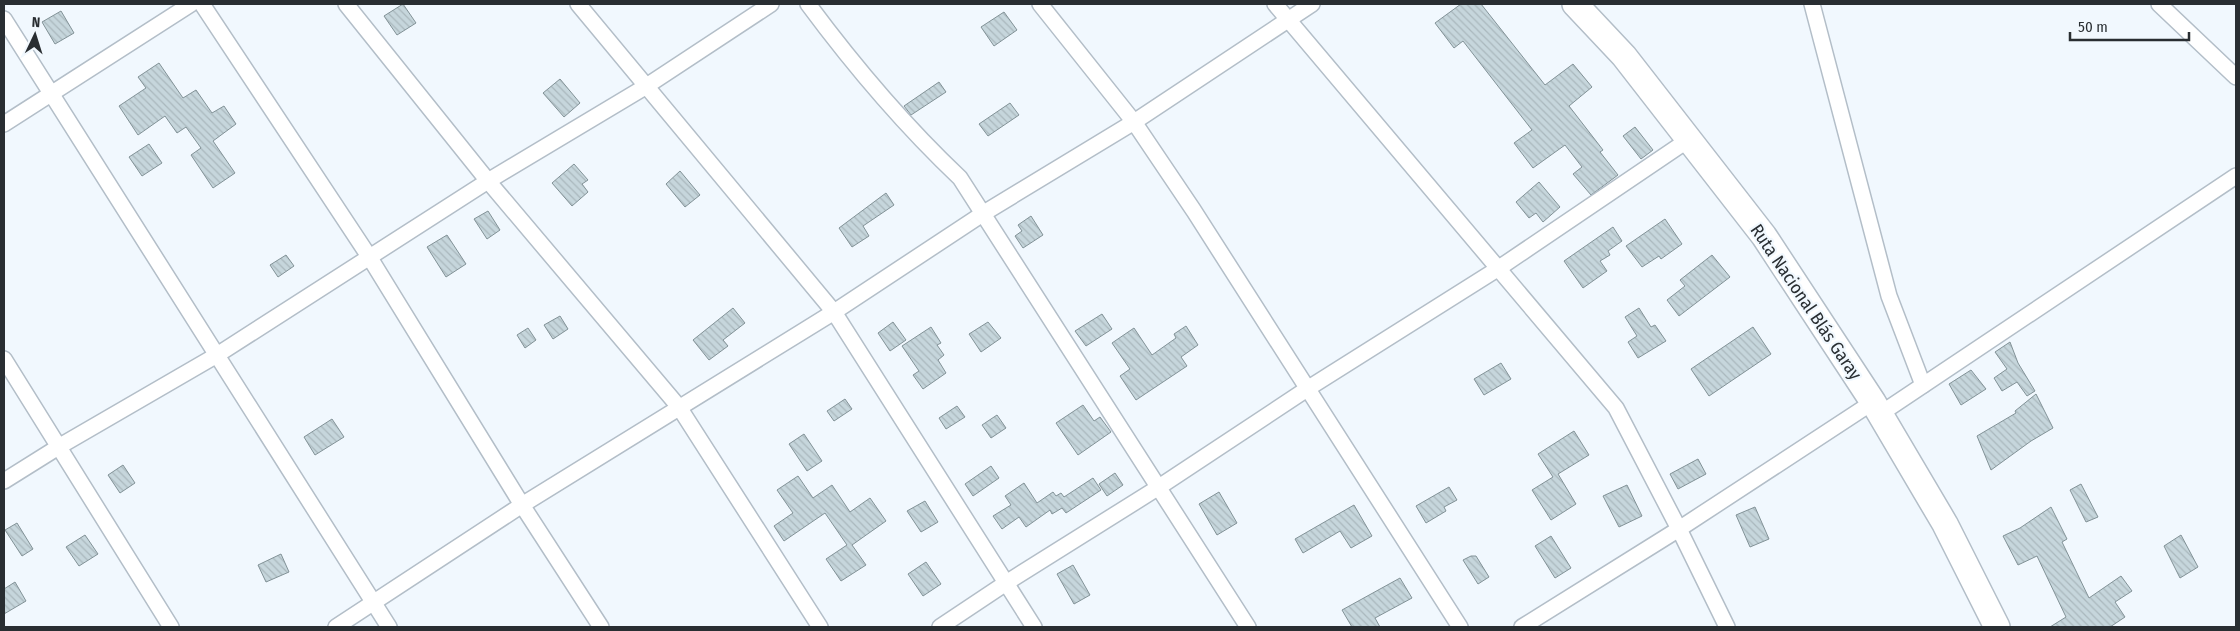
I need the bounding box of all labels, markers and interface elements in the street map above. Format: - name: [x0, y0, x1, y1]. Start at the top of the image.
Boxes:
- north arrow: [10, 10, 60, 60]
- scale bar: [2070, 10, 2189, 42]
- text: N: [31, 14, 41, 31]
- text: 50 m: [2078, 18, 2108, 36]
- street label: Ruta Nacional Blás Garay: [1746, 220, 1866, 384]

